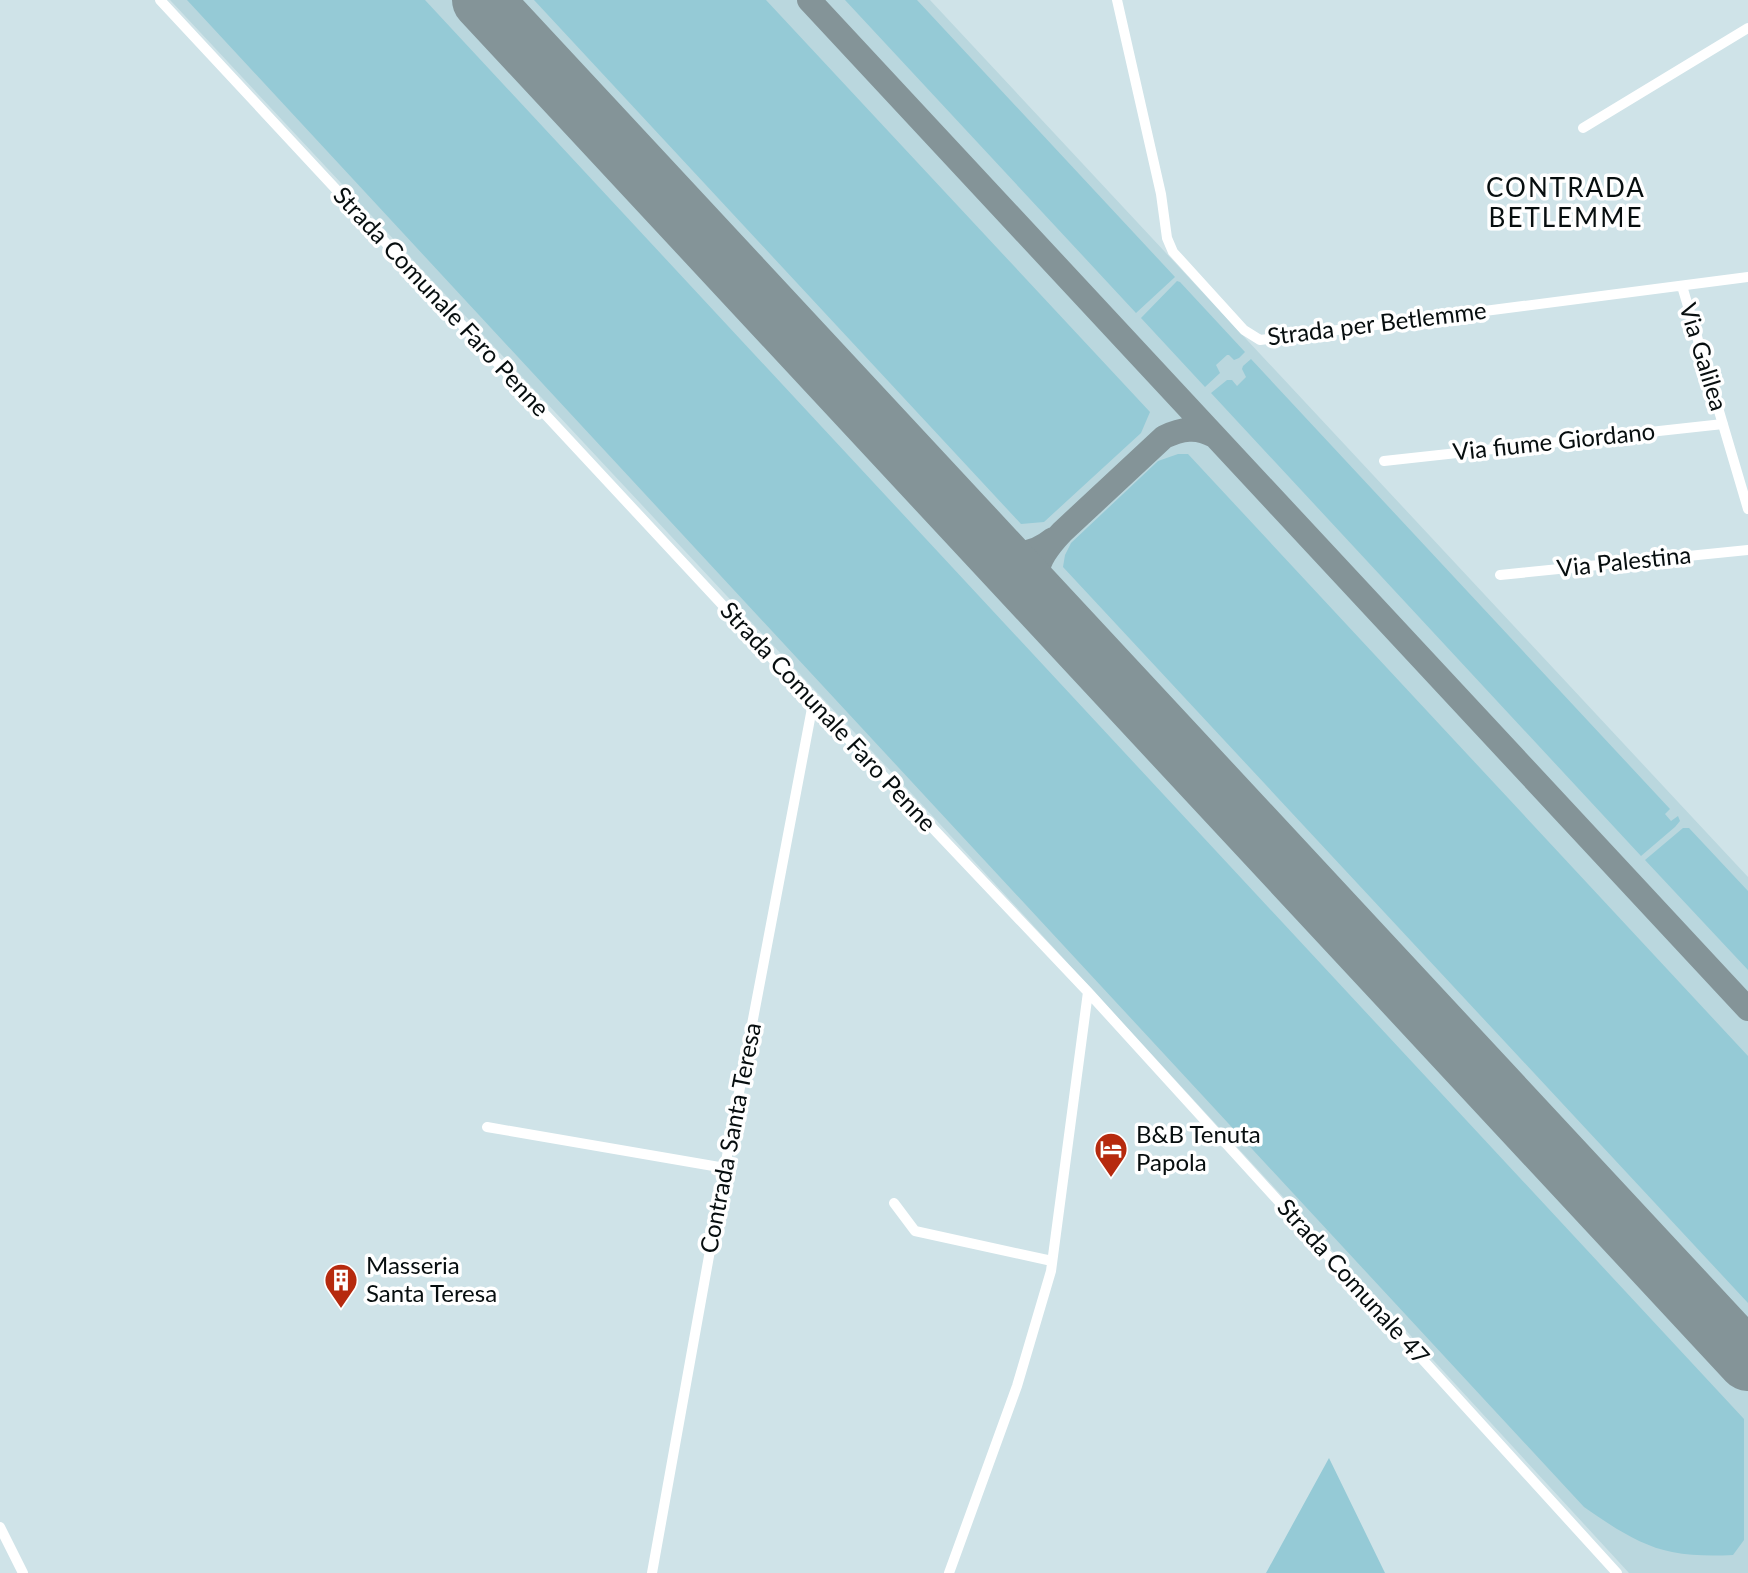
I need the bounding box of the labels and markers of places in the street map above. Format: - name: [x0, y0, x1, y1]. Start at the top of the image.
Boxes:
- place label: B&B Tenuta Papola: [1136, 1119, 1261, 1176]
- hotel icon: B&B Tenuta Papola: [1092, 1130, 1130, 1179]
- place label: Masseria Santa Teresa: [366, 1250, 497, 1307]
- building icon: Masseria Santa Teresa: [322, 1261, 360, 1310]

